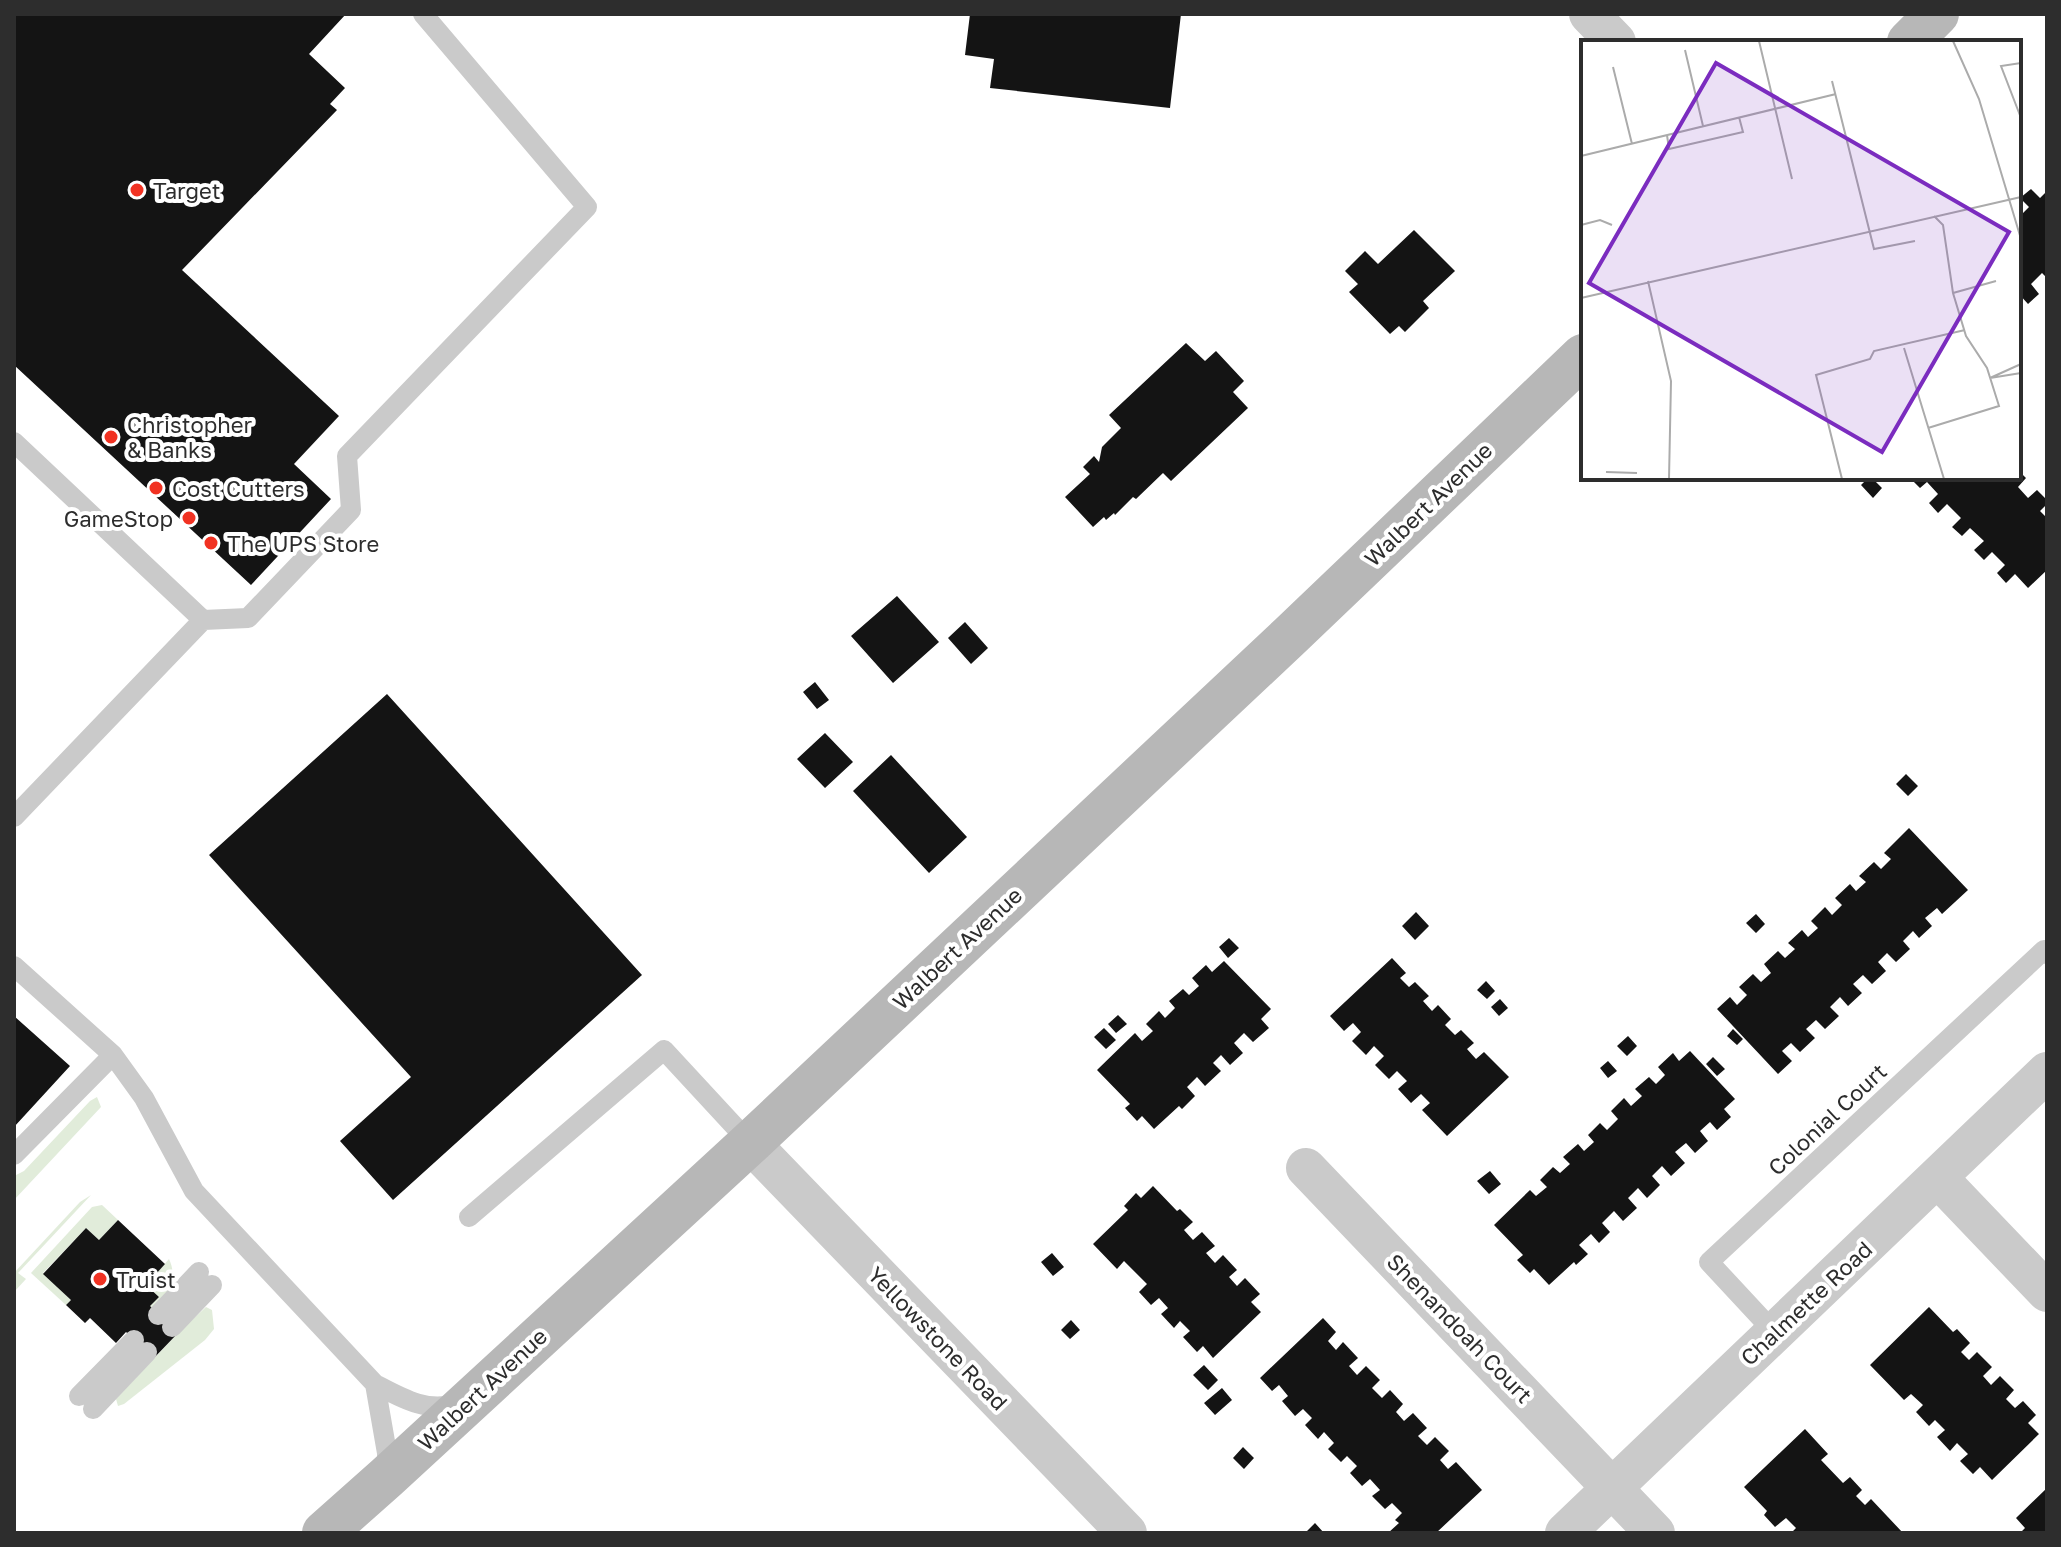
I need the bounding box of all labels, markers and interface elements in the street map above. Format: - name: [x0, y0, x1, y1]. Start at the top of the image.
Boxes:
- inset map: [1581, 40, 2021, 480]
- place label: Target: [153, 177, 221, 204]
- marker: Target: [128, 181, 146, 199]
- place label: Christopher & Banks: [127, 411, 252, 463]
- marker: Christopher & Banks: [102, 428, 120, 446]
- street label: Walbert Avenue: [1359, 436, 1497, 572]
- place label: Cost Cutters: [172, 475, 305, 502]
- marker: Cost Cutters: [147, 479, 165, 497]
- place label: GameStop: [64, 505, 173, 532]
- marker: GameStop: [180, 509, 198, 527]
- place label: The UPS Store: [227, 530, 379, 557]
- marker: The UPS Store: [202, 534, 220, 552]
- street label: Walbert Avenue: [887, 881, 1027, 1015]
- street label: Colonial Court: [1762, 1057, 1892, 1181]
- street label: Chalmette Road: [1735, 1235, 1877, 1371]
- street label: Shenandoah Court: [1382, 1248, 1538, 1408]
- street label: Yellowstone Road: [863, 1261, 1013, 1415]
- place label: Truist: [116, 1266, 176, 1293]
- marker: Truist: [91, 1270, 109, 1288]
- street label: Walbert Avenue: [412, 1322, 552, 1456]

